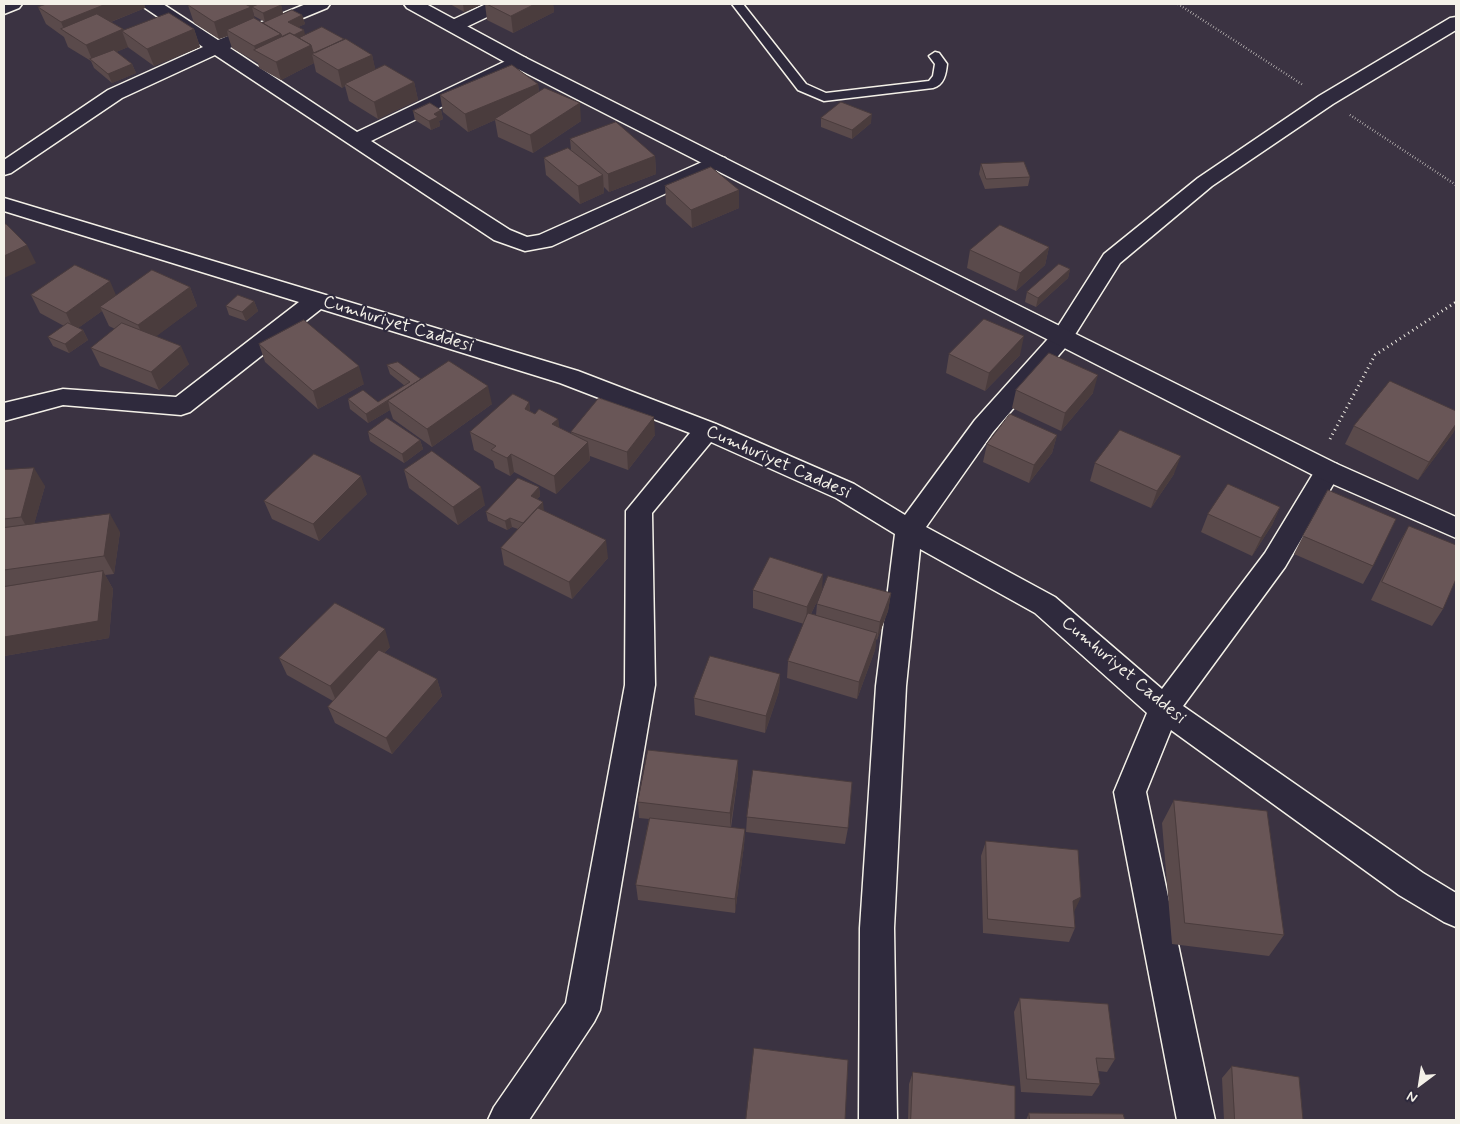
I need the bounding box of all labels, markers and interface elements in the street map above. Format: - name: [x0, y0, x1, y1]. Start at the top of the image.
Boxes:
- street label: Cumhuriyet Caddesi: [320, 292, 476, 358]
- street label: Cumhuriyet Caddesi: [702, 421, 854, 505]
- street label: Cumhuriyet Caddesi: [1056, 613, 1190, 729]
- north arrow: [1395, 1059, 1445, 1109]
- text: N: [1404, 1087, 1421, 1107]

